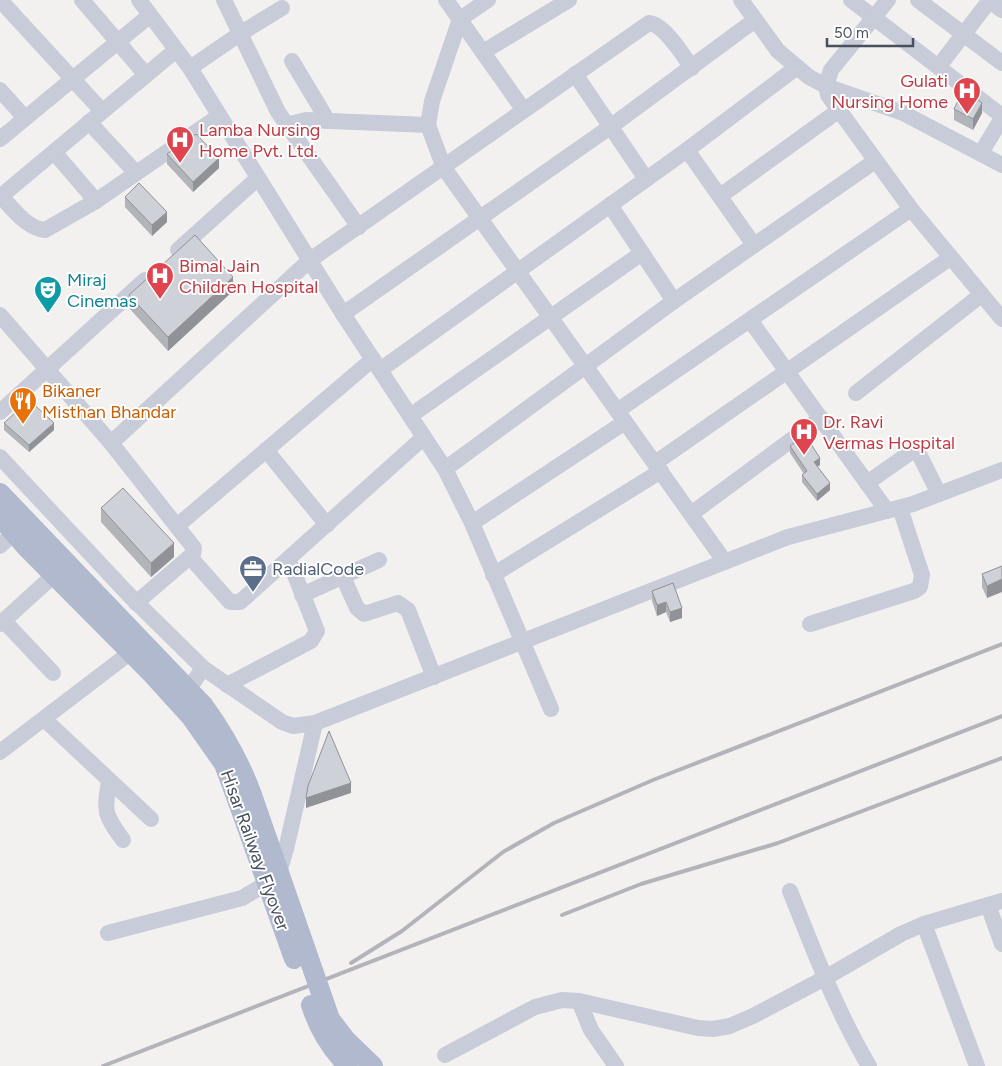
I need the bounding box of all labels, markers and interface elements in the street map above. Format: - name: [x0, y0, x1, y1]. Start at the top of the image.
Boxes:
- scale bar: [827, 15, 913, 47]
- text: 50 m: [834, 24, 869, 42]
- place label: Gulati Nursing Home: [831, 70, 948, 113]
- hospital icon: Gulati Nursing Home: [952, 76, 982, 115]
- place label: Lamba Nursing Home Pvt. Ltd.: [199, 119, 320, 162]
- hospital icon: Lamba Nursing Home Pvt. Ltd.: [165, 125, 195, 164]
- place label: Bimal Jain Children Hospital: [179, 255, 318, 298]
- hospital icon: Bimal Jain Children Hospital: [145, 261, 175, 300]
- place label: Miraj Cinemas: [67, 269, 137, 312]
- theatre icon: Miraj Cinemas: [33, 275, 63, 314]
- place label: Bikaner Misthan Bhandar: [42, 380, 176, 423]
- restaurant icon: Bikaner Misthan Bhandar: [8, 386, 38, 425]
- place label: Dr. Ravi Vermas Hospital: [823, 411, 955, 454]
- hospital icon: Dr. Ravi Vermas Hospital: [789, 417, 819, 456]
- office icon: RadialCode: [238, 554, 268, 593]
- place label: RadialCode: [272, 558, 364, 580]
- street label: Hisar Railway Flyover: [216, 767, 294, 933]

